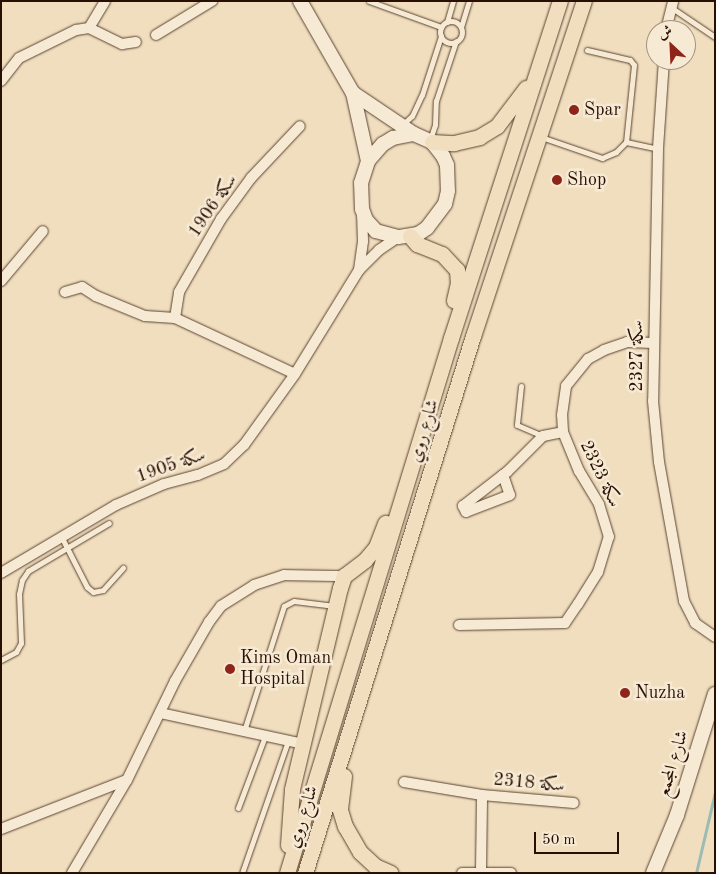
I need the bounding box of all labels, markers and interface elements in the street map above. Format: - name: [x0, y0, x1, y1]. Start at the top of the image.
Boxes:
- north arrow: [646, 20, 696, 70]
- text: ش: [656, 23, 674, 42]
- place label: Spar: [584, 99, 621, 121]
- marker: Spar: [568, 104, 580, 116]
- place label: Shop: [567, 169, 606, 191]
- street label: سكة 1906: [184, 170, 242, 242]
- marker: Shop: [551, 174, 563, 186]
- street label: سكة 2327: [626, 320, 648, 392]
- street label: شارع روي: [404, 397, 444, 465]
- street label: سكة 2323: [575, 437, 625, 511]
- street label: سكة 1905: [134, 444, 208, 488]
- place label: Kims Oman Hospital: [240, 648, 331, 691]
- marker: Kims Oman Hospital: [224, 663, 236, 675]
- place label: Nuzha: [635, 682, 685, 704]
- marker: Nuzha: [619, 687, 631, 699]
- street label: شارع المجمع: [653, 728, 693, 800]
- street label: سكة 2318: [492, 769, 566, 797]
- street label: شارع روي: [283, 783, 323, 851]
- scale bar: [536, 822, 621, 854]
- text: 50 m: [542, 833, 576, 848]

